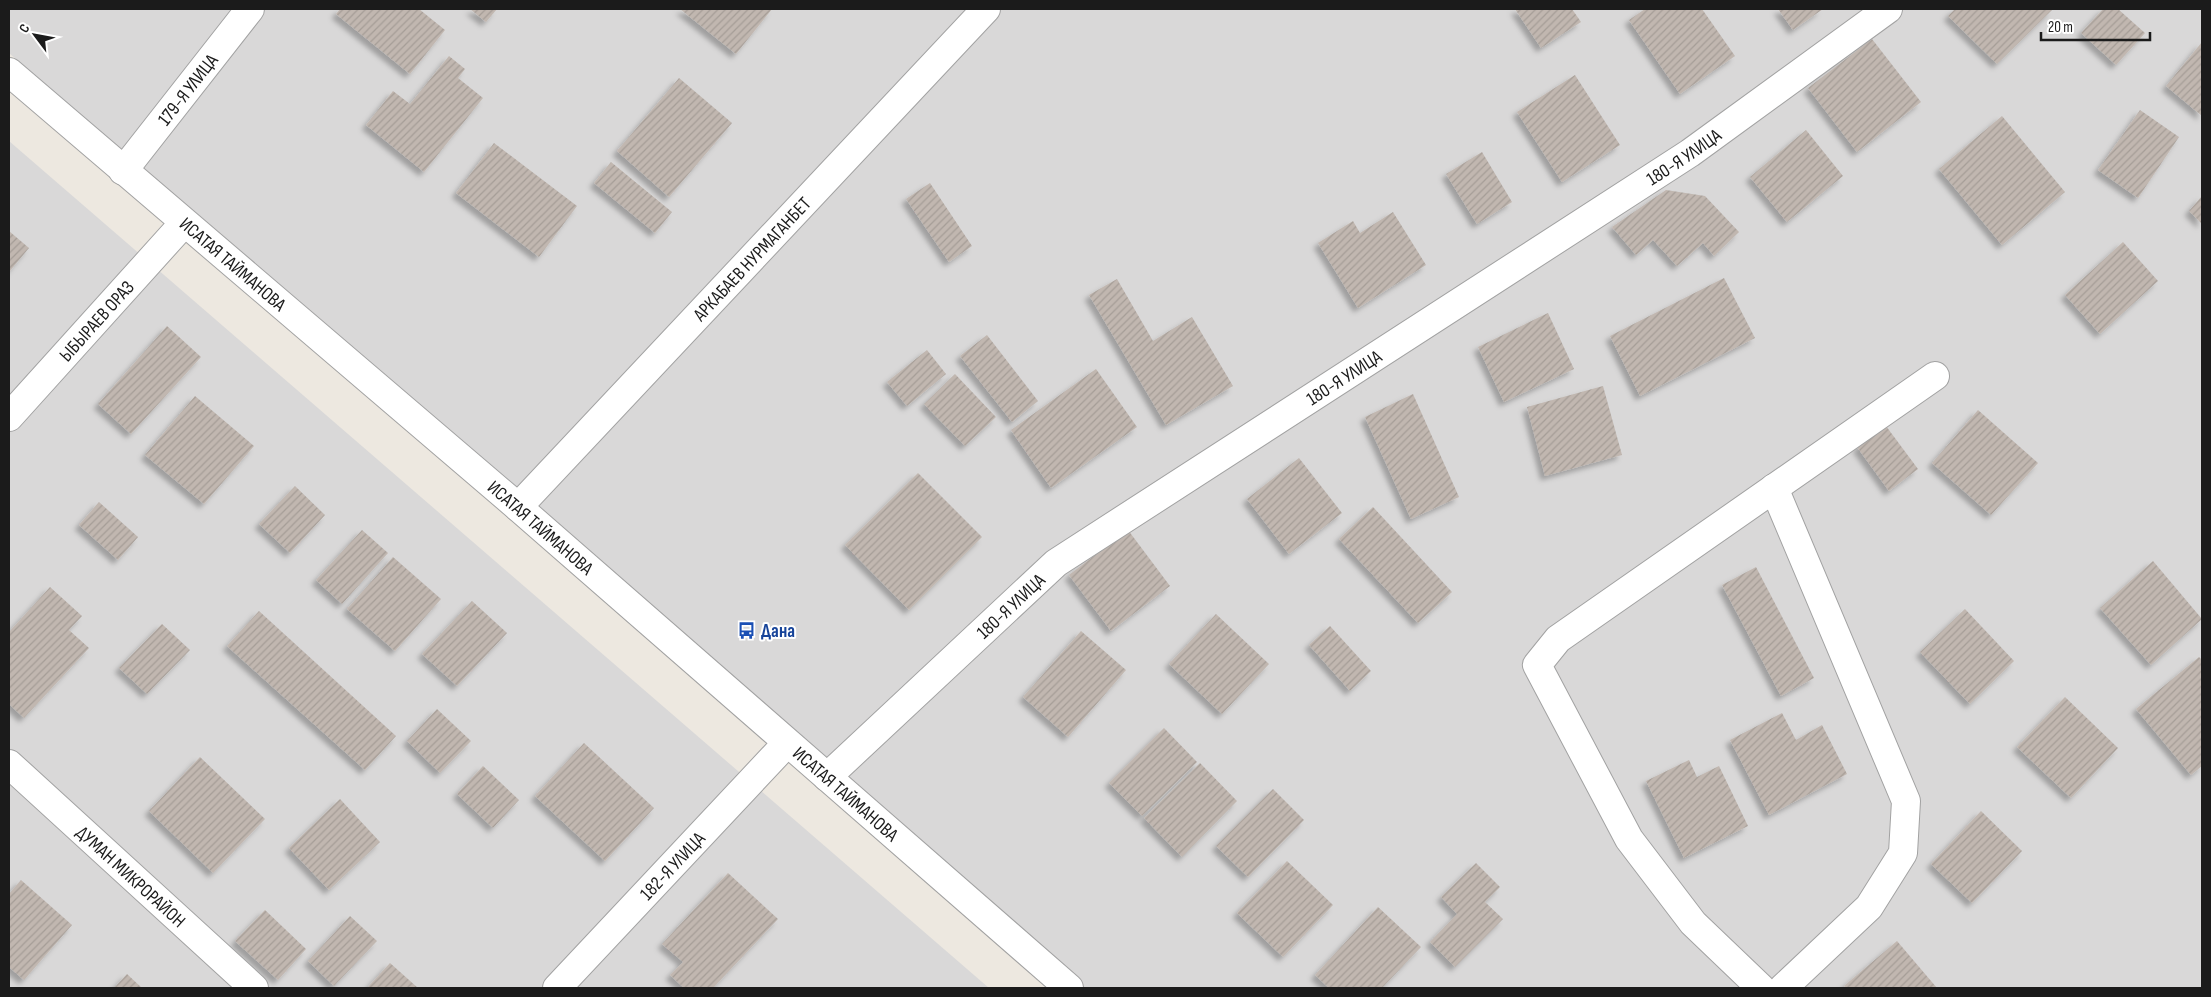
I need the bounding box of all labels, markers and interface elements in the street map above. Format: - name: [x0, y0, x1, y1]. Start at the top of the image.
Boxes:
- north arrow: [10, 10, 60, 60]
- scale bar: [2041, 10, 2150, 42]
- text: 20 m: [2048, 18, 2073, 37]
- text: С: [15, 21, 34, 36]
- street label: 179-Я УЛИЦА: [153, 49, 224, 130]
- street label: 180-Я УЛИЦА: [1643, 124, 1727, 191]
- street label: АРКАБАЕВ НУРМАГАНБЕТ: [688, 193, 817, 327]
- street label: ИСАТАЯ ТАЙМАНОВА: [174, 213, 291, 317]
- street label: ЫБЫРАЕВ ОРАЗ: [55, 276, 140, 367]
- street label: 180-Я УЛИЦА: [1302, 345, 1387, 411]
- street label: ИСАТАЯ ТАЙМАНОВА: [482, 476, 598, 581]
- street label: 180-Я УЛИЦА: [972, 569, 1051, 644]
- bus stop icon: Дана: [737, 620, 757, 640]
- place label: Дана: [761, 620, 795, 643]
- street label: ИСАТАЯ ТАЙМАНОВА: [788, 742, 903, 847]
- street label: ДУМАН МИКРОРАЙОН: [71, 821, 190, 933]
- street label: 182-Я УЛИЦА: [636, 827, 711, 905]

